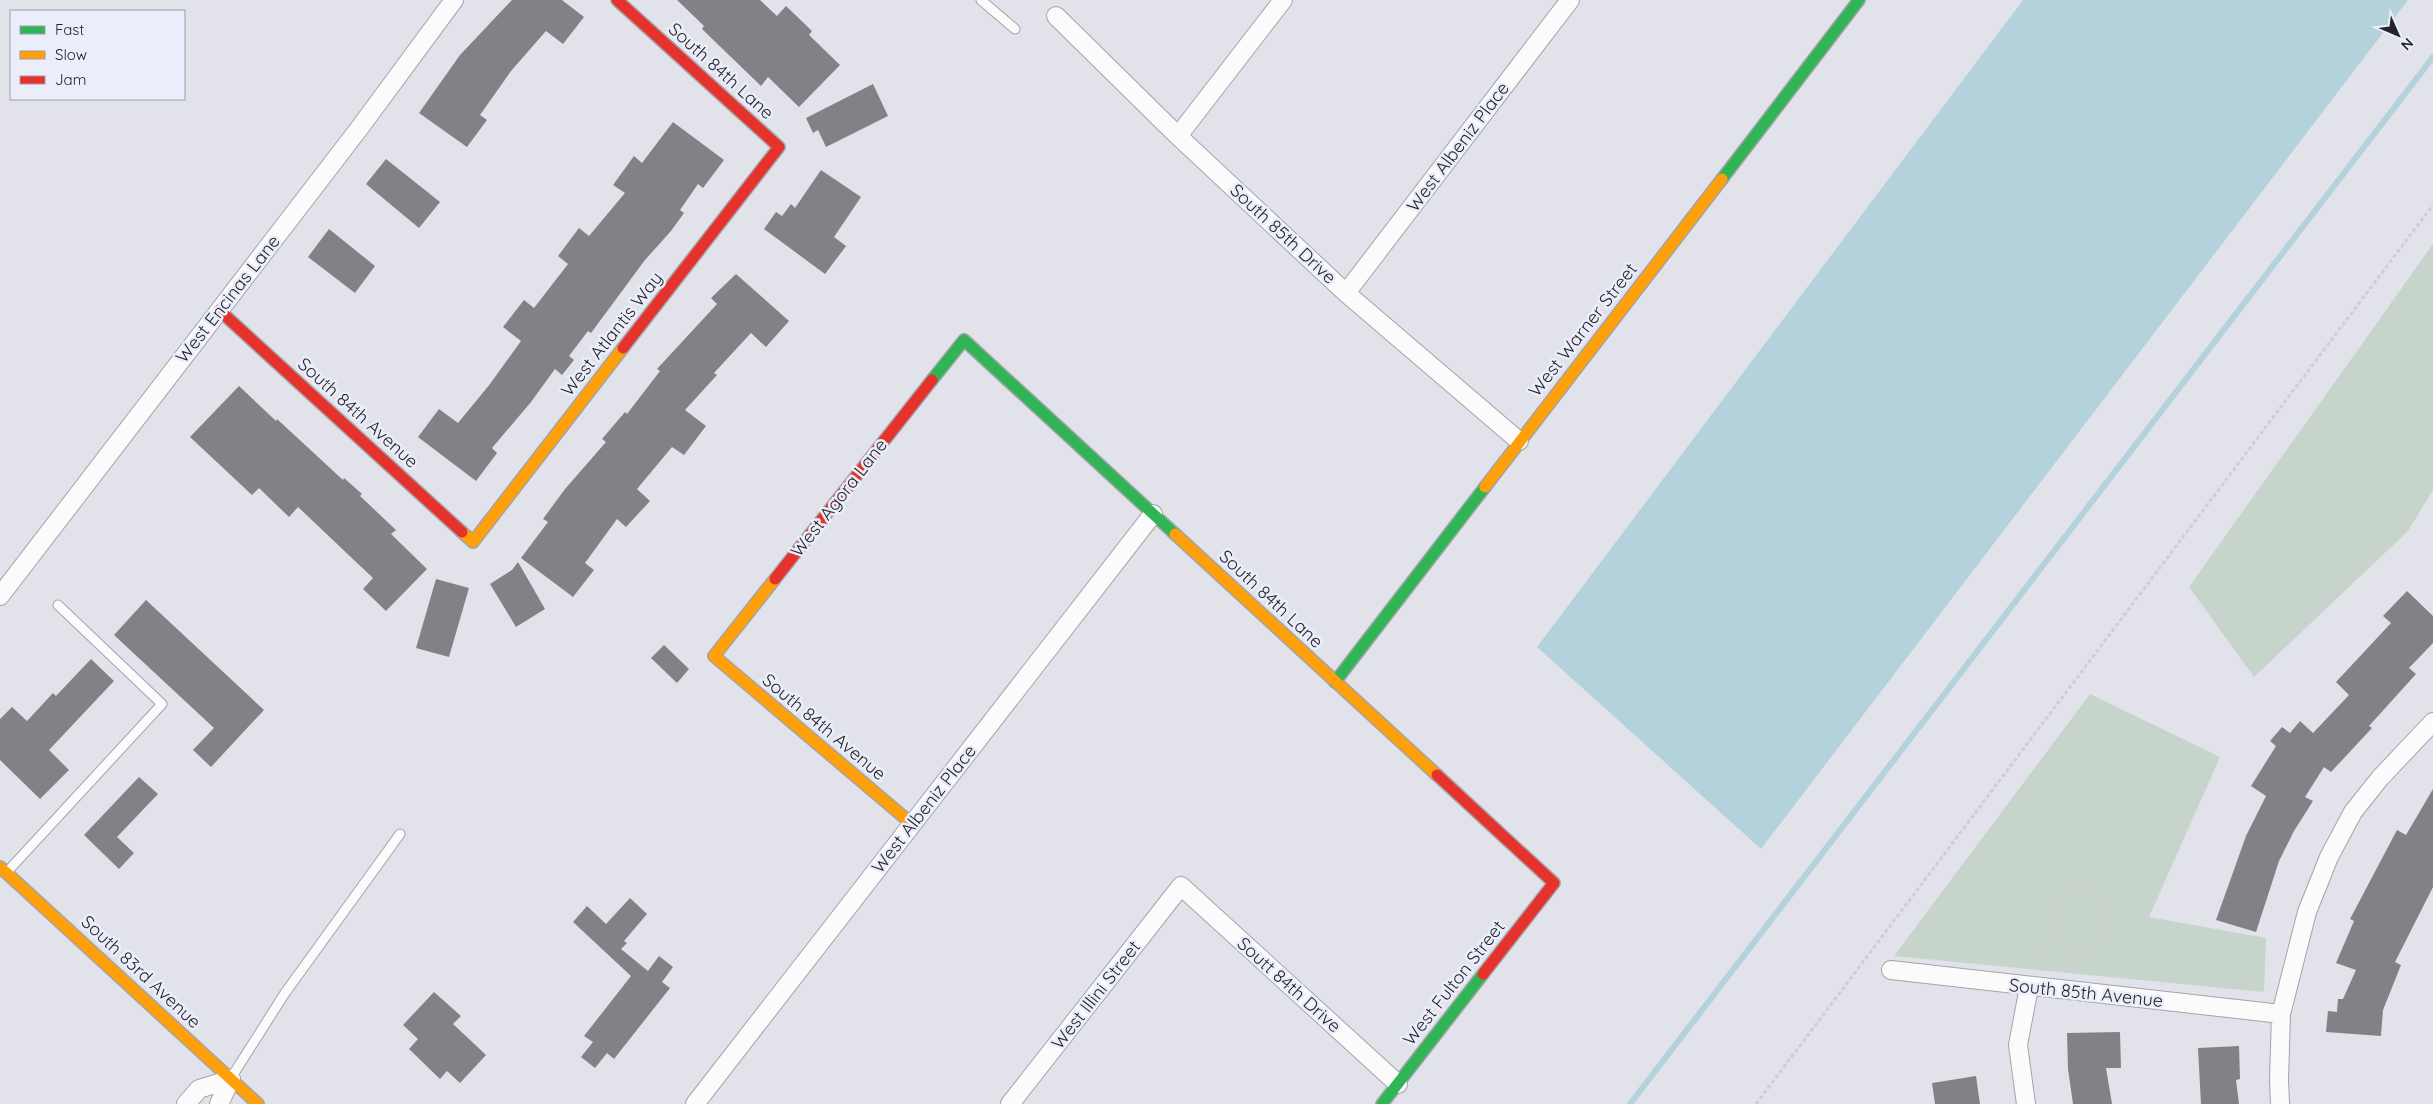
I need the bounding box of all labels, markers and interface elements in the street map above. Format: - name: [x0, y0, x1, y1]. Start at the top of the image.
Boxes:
- legend: [10, 10, 185, 100]
- north arrow: [2373, 10, 2423, 60]
- street label: South 84th Lane: [664, 17, 779, 124]
- text: Fast: [55, 20, 84, 39]
- text: N: [2397, 34, 2417, 54]
- text: Slow: [55, 45, 87, 64]
- text: Jam: [55, 70, 86, 89]
- street label: West Albeniz Place: [1401, 77, 1514, 216]
- street label: South 85th Drive: [1226, 179, 1341, 289]
- street label: West Encinas Lane: [170, 230, 285, 367]
- street label: West Warner Street: [1523, 258, 1642, 401]
- street label: West Atlantis Way: [556, 267, 667, 400]
- street label: South 84th Avenue: [293, 352, 423, 473]
- street label: West Agora Lane: [785, 434, 892, 561]
- street label: South 84th Lane: [1215, 545, 1328, 653]
- street label: South 84th Avenue: [758, 668, 891, 785]
- street label: West Albeniz Place: [866, 740, 981, 878]
- street label: South 83rd Avenue: [77, 910, 206, 1033]
- street label: West Fulton Street: [1398, 916, 1510, 1050]
- street label: Soutt 84th Drive: [1233, 932, 1346, 1037]
- street label: West Illini Street: [1046, 936, 1145, 1054]
- street label: South 85th Avenue: [2008, 973, 2164, 1012]

